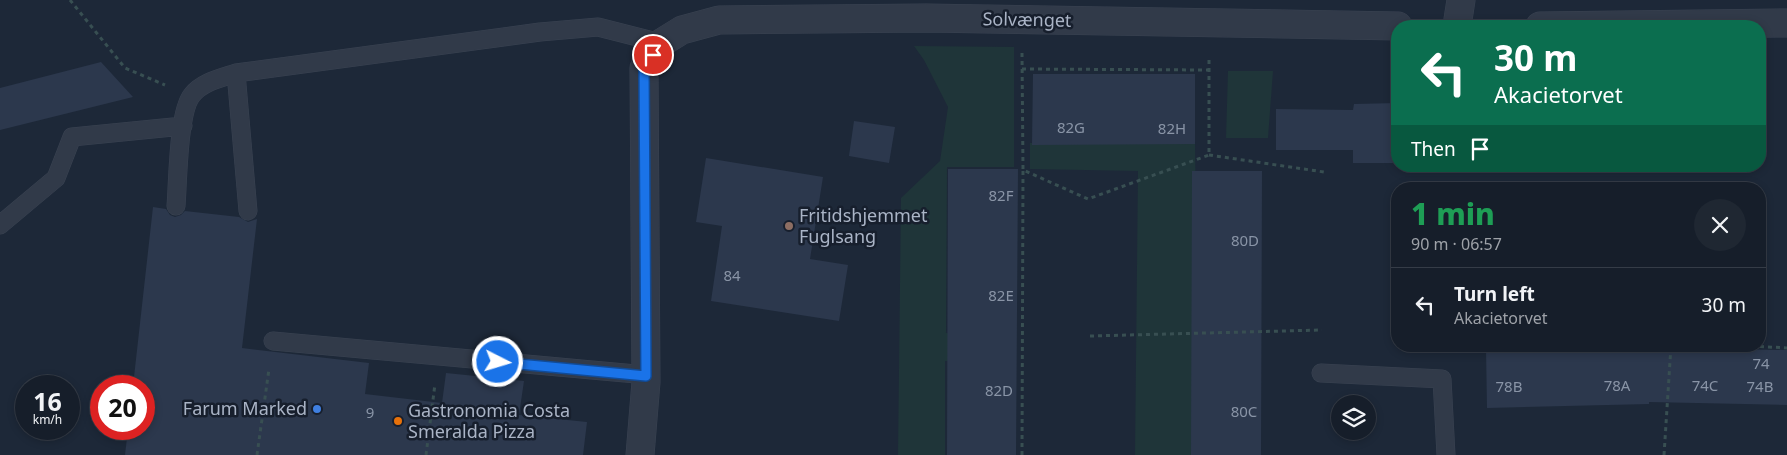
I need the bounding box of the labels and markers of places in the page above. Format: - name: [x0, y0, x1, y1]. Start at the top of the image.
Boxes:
- pin: [632, 34, 674, 76]
- place label: Fritidshjemmet Fuglsang: [799, 203, 928, 248]
- marker: Fritidshjemmet Fuglsang: [783, 220, 795, 232]
- place label: Farum Marked: [183, 396, 307, 420]
- place label: Gastronomia Costa Smeralda Pizza: [408, 398, 570, 443]
- marker: Farum Marked: [311, 403, 323, 415]
- marker: Gastronomia Costa Smeralda Pizza: [392, 415, 404, 427]

